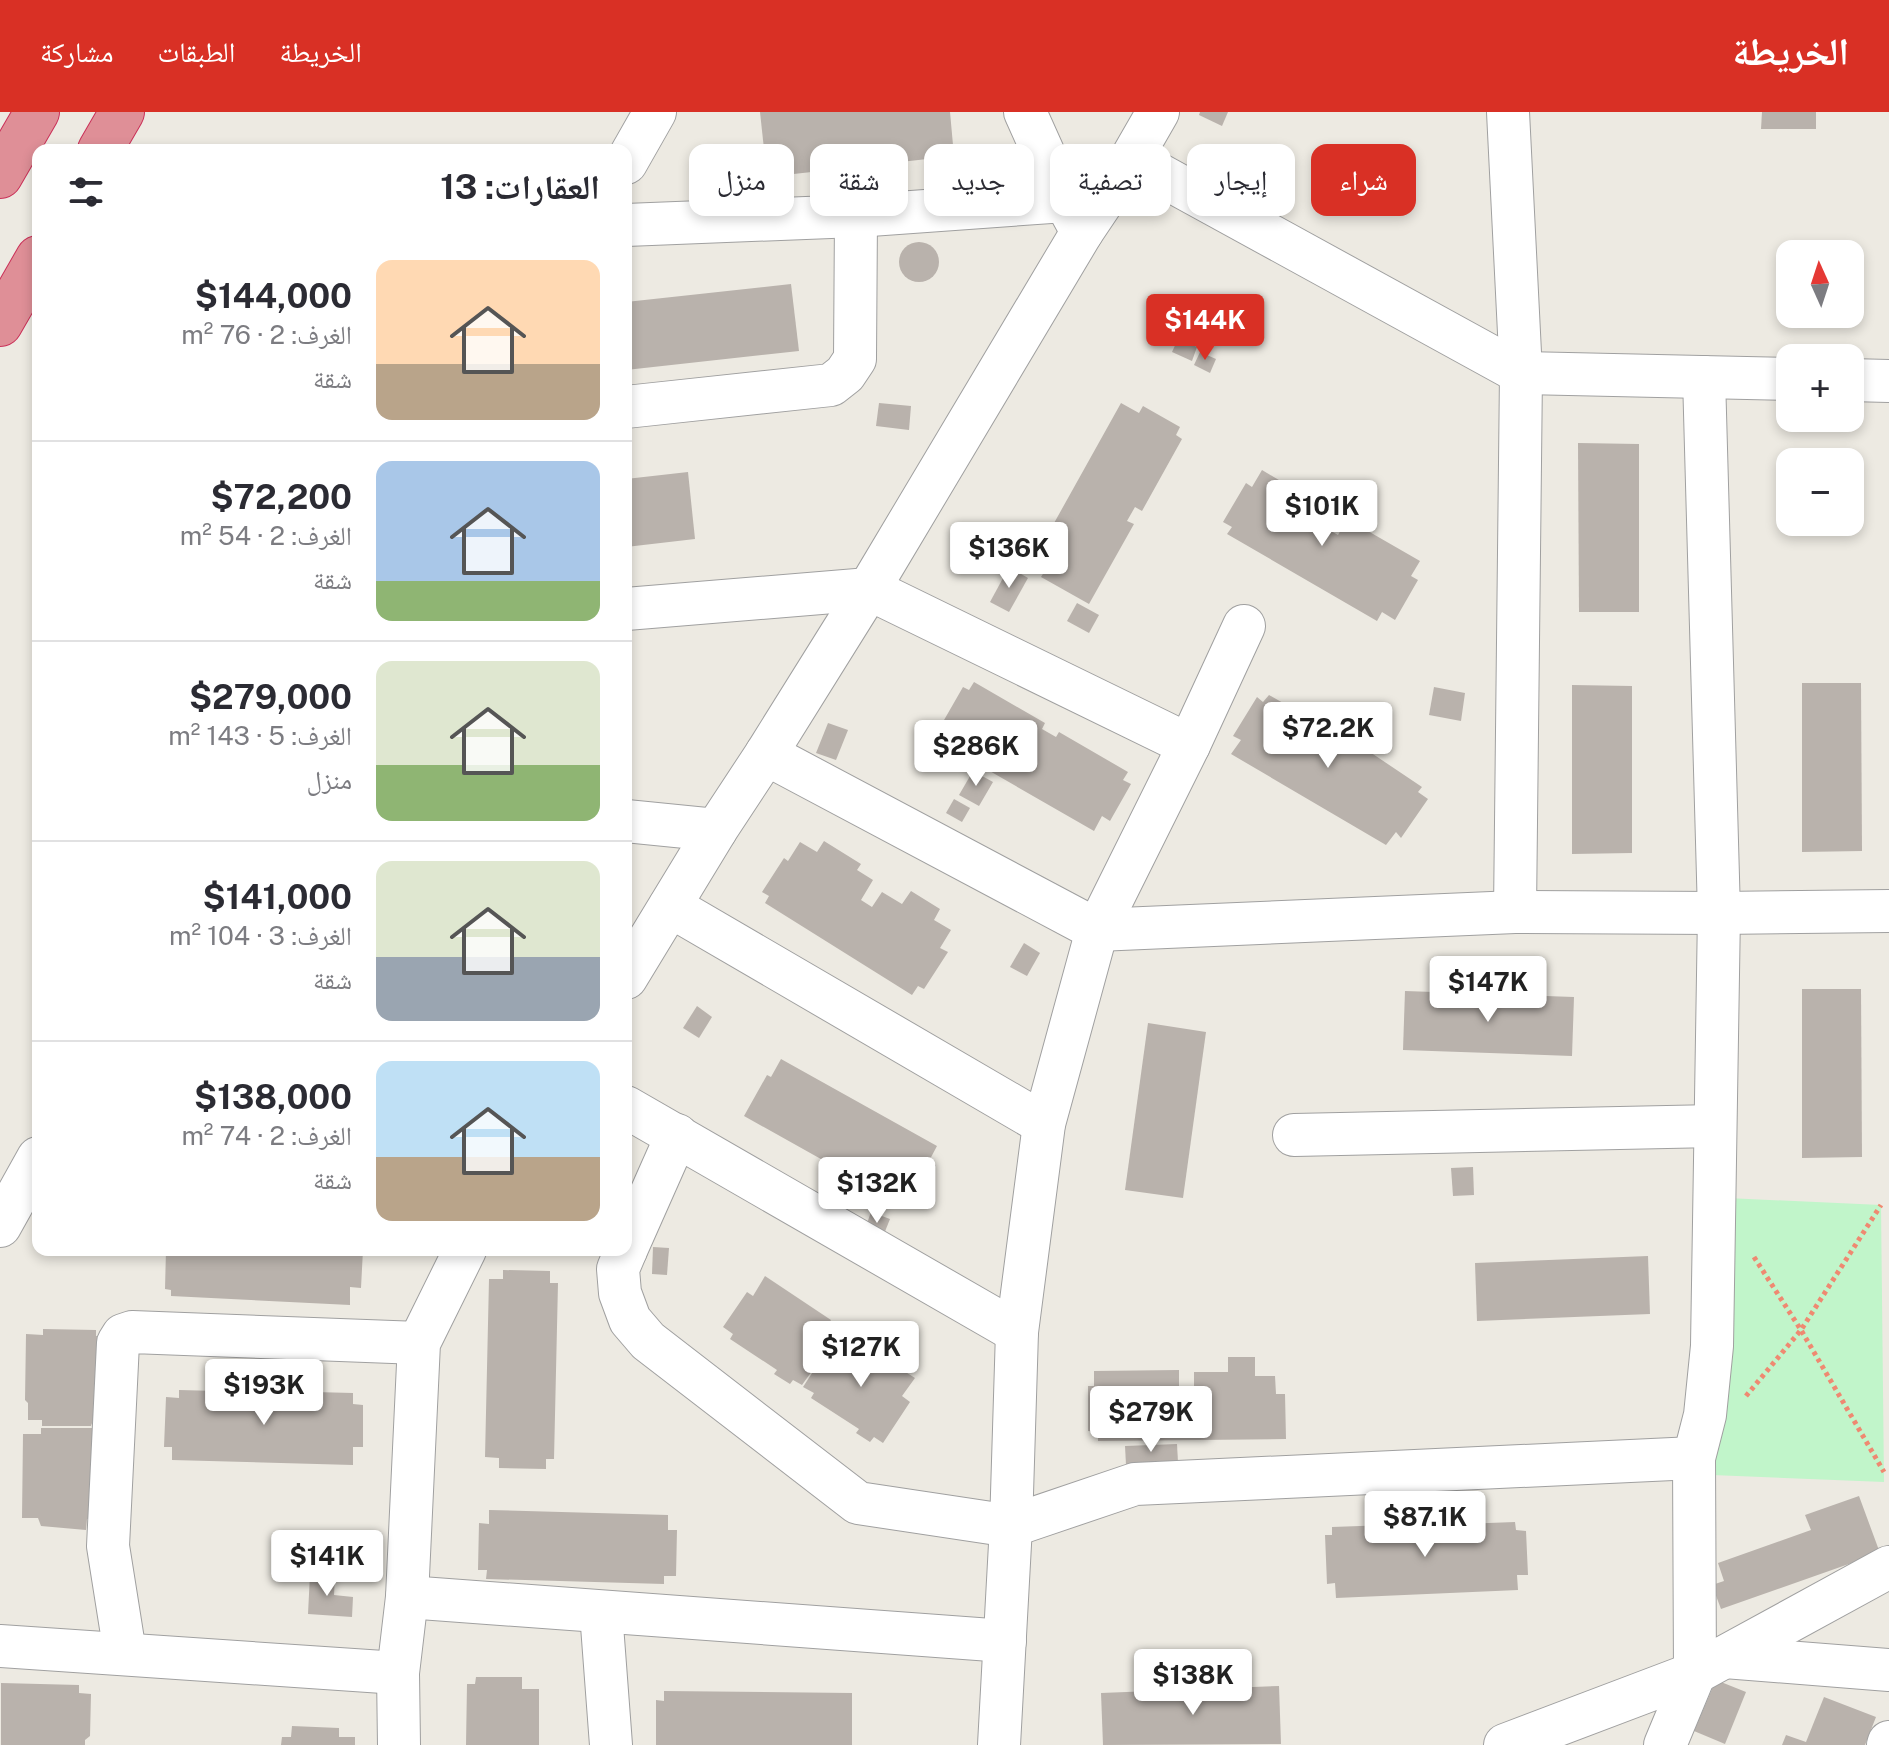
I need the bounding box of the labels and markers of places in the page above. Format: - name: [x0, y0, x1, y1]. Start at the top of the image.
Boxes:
- pin: $144K: [1149, 294, 1261, 362]
- pin: $101K: [1266, 480, 1378, 548]
- pin: $136K: [953, 522, 1065, 590]
- pin: $72.2K: [1263, 702, 1393, 770]
- pin: $286K: [920, 720, 1032, 788]
- pin: $147K: [1432, 956, 1544, 1024]
- pin: $132K: [821, 1157, 933, 1225]
- pin: $127K: [805, 1321, 917, 1389]
- pin: $193K: [208, 1359, 320, 1427]
- pin: $279K: [1095, 1386, 1207, 1454]
- pin: $87.1K: [1360, 1491, 1490, 1559]
- pin: $141K: [271, 1530, 383, 1598]
- pin: $138K: [1137, 1649, 1249, 1717]

